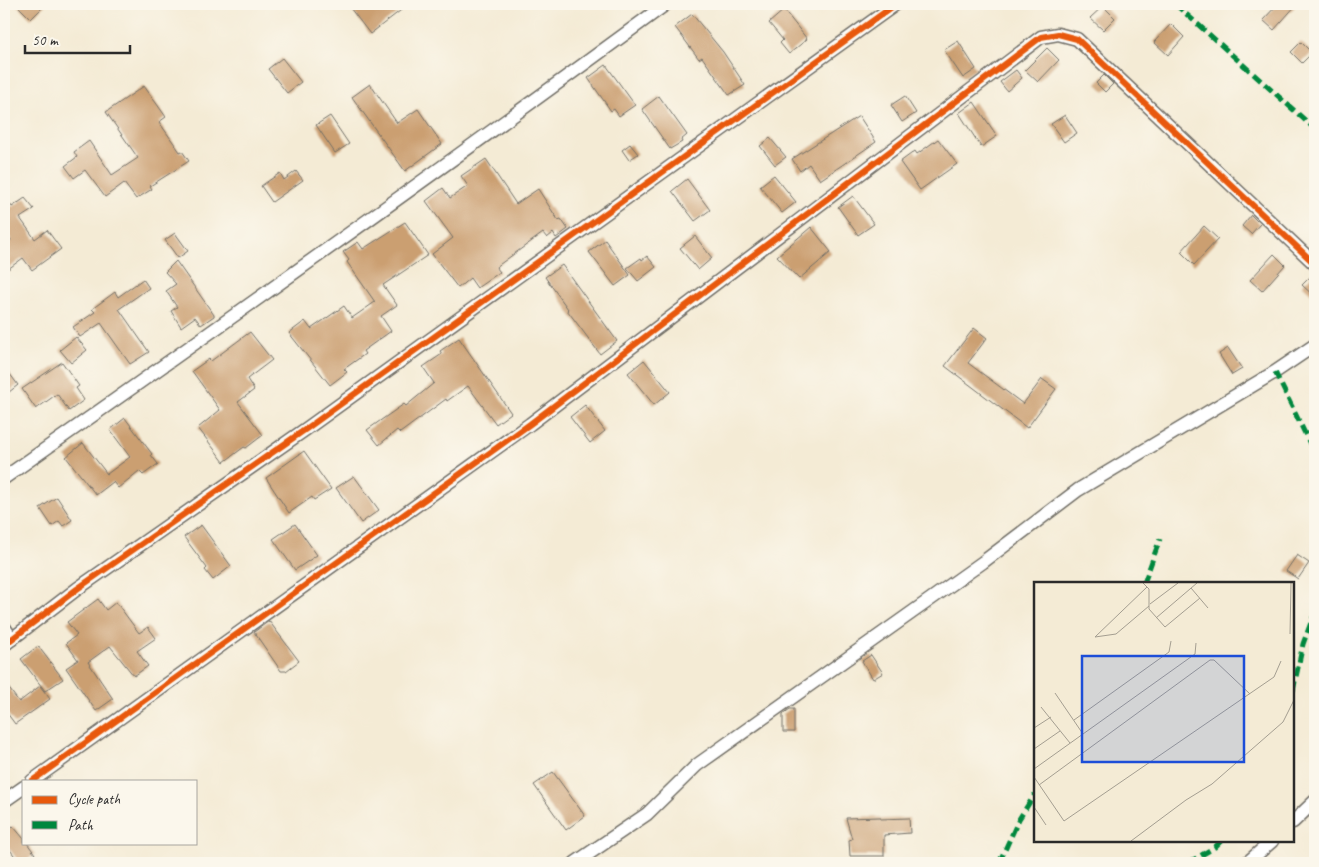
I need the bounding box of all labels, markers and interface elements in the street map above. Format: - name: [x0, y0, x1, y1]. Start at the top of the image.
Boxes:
- scale bar: [25, 22, 130, 54]
- text: 50 m: [32, 31, 59, 50]
- inset map: [1034, 582, 1294, 842]
- legend: [22, 780, 198, 844]
- text: Cycle path: [68, 790, 120, 809]
- text: Path: [68, 816, 94, 835]

